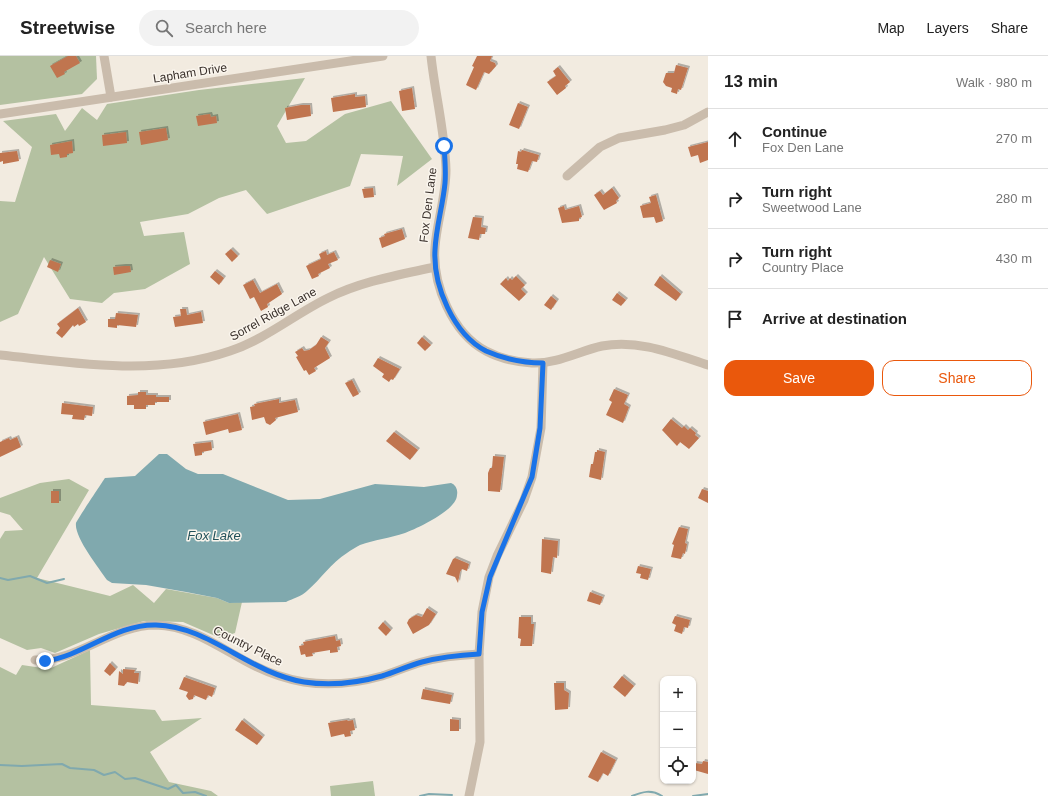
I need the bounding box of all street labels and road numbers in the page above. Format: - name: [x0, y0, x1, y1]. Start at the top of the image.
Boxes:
- street label: Lapham Drive: [152, 60, 228, 86]
- street label: Fox Den Lane: [416, 166, 440, 243]
- street label: Sorrel Ridge Lane: [227, 284, 319, 344]
- street label: Country Place: [211, 623, 285, 669]

